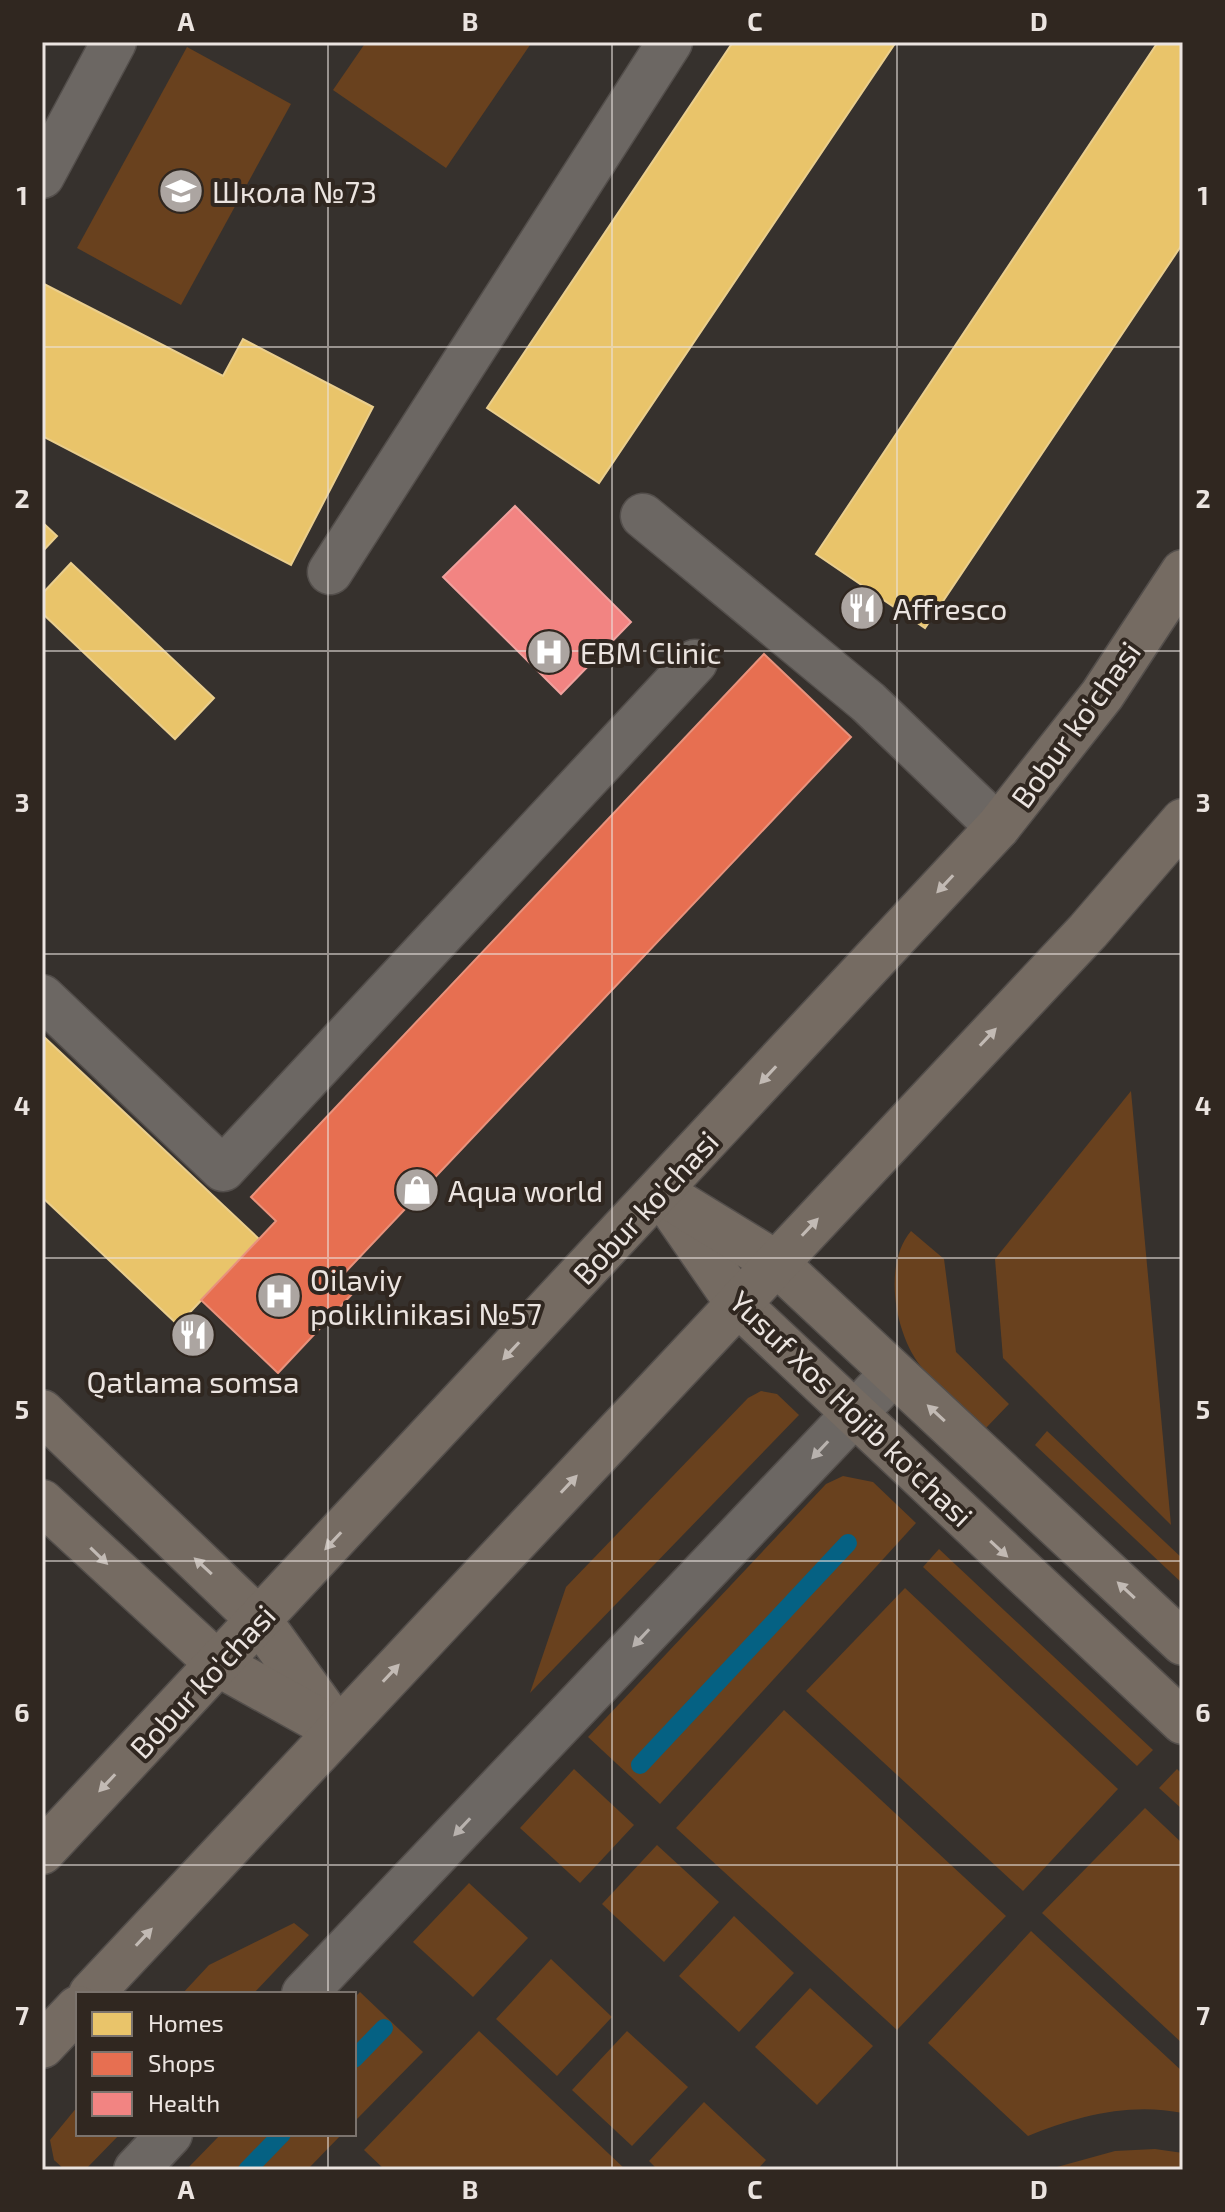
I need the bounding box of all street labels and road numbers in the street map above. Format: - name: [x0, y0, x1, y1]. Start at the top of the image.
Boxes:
- street label: Bobur ko'chasi: [1003, 634, 1147, 814]
- street label: Bobur ko'chasi: [565, 1123, 725, 1291]
- street label: Yusuf Xos Hojib ko'chasi: [723, 1283, 981, 1533]
- street label: Bobur ko'chasi: [122, 1597, 282, 1765]

